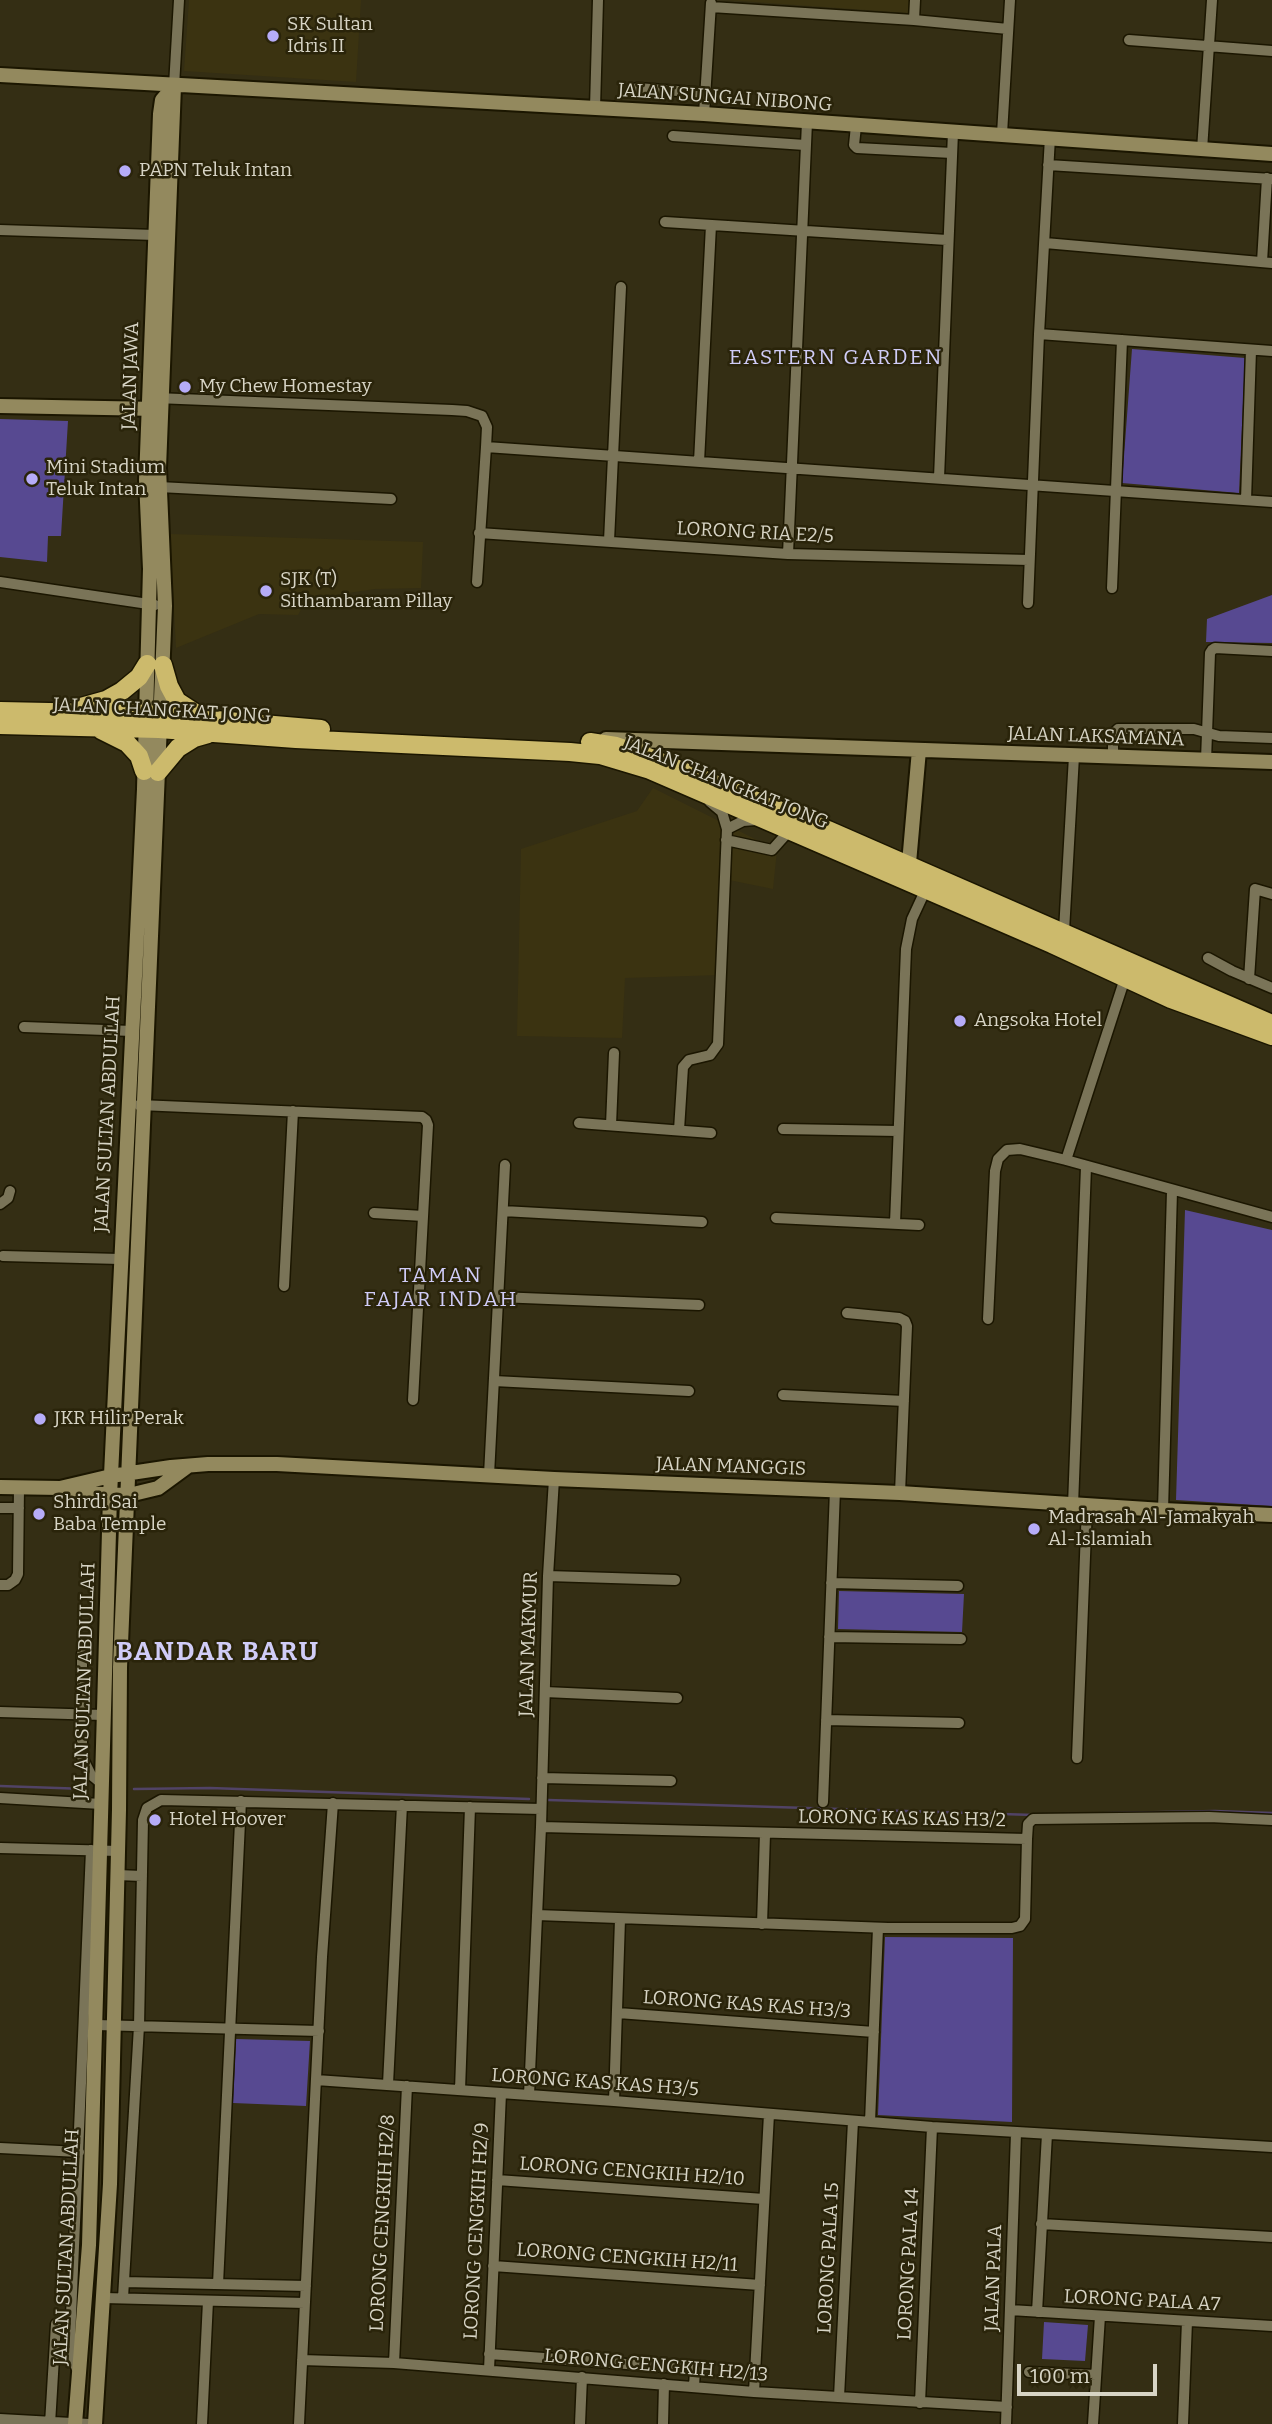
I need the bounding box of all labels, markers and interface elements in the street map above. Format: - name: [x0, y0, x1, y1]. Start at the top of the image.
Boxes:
- place label: SK Sultan Idris II: [287, 14, 373, 58]
- marker: SK Sultan Idris II: [265, 28, 281, 44]
- street label: JALAN SUNGAI NIBONG: [617, 79, 833, 117]
- place label: PAPN Teluk Intan: [139, 160, 292, 182]
- marker: PAPN Teluk Intan: [117, 163, 133, 179]
- street label: JALAN JAWA: [118, 321, 144, 431]
- district label: EASTERN GARDEN: [730, 345, 942, 371]
- place label: My Chew Homestay: [199, 376, 372, 398]
- marker: My Chew Homestay: [177, 379, 193, 395]
- place label: Mini Stadium Teluk Intan: [46, 457, 165, 501]
- marker: Mini Stadium Teluk Intan: [24, 471, 40, 487]
- street label: LORONG RIA E2/5: [676, 517, 834, 549]
- place label: SJK (T) Sithambaram Pillay: [280, 569, 452, 613]
- marker: SJK (T) Sithambaram Pillay: [258, 583, 274, 599]
- street label: JALAN CHANGKAT JONG: [52, 694, 272, 728]
- street label: JALAN LAKSAMANA: [1007, 723, 1185, 751]
- street label: JALAN CHANGKAT JONG: [620, 732, 832, 834]
- street label: JALAN SULTAN ABDULLAH: [90, 995, 126, 1233]
- place label: Angsoka Hotel: [974, 1010, 1102, 1032]
- marker: Angsoka Hotel: [952, 1013, 968, 1029]
- district label: TAMAN FAJAR INDAH: [365, 1263, 517, 1313]
- place label: JKR Hilir Perak: [54, 1408, 184, 1430]
- marker: JKR Hilir Perak: [32, 1411, 48, 1427]
- street label: JALAN MANGGIS: [656, 1453, 806, 1481]
- place label: Shirdi Sai Baba Temple: [53, 1492, 166, 1536]
- marker: Shirdi Sai Baba Temple: [31, 1506, 47, 1522]
- place label: Madrasah Al-Jamakyah Al-Islamiah: [1048, 1507, 1254, 1551]
- marker: Madrasah Al-Jamakyah Al-Islamiah: [1026, 1521, 1042, 1537]
- street label: JALAN SULTAN ABDULLAH: [69, 1562, 101, 1800]
- street label: JALAN MAKMUR: [515, 1571, 543, 1717]
- district label: BANDAR BARU: [117, 1637, 319, 1669]
- street label: LORONG KAS KAS H3/2: [798, 1806, 1006, 1832]
- place label: Hotel Hoover: [169, 1809, 286, 1831]
- marker: Hotel Hoover: [147, 1812, 163, 1828]
- street label: LORONG KAS KAS H3/3: [642, 1986, 852, 2024]
- street label: LORONG KAS KAS H3/5: [491, 2064, 699, 2102]
- street label: LORONG CENGKIH H2/8: [366, 2114, 400, 2332]
- street label: LORONG CENGKIH H2/9: [460, 2122, 494, 2340]
- street label: JALAN SULTAN ABDULLAH: [49, 2128, 85, 2366]
- street label: LORONG CENGKIH H2/10: [518, 2153, 746, 2191]
- street label: LORONG PALA 15: [814, 2182, 844, 2334]
- street label: LORONG PALA 14: [894, 2187, 924, 2341]
- street label: JALAN PALA: [981, 2224, 1007, 2332]
- street label: LORONG CENGKIH H2/11: [516, 2239, 738, 2277]
- street label: LORONG PALA A7: [1063, 2286, 1221, 2316]
- street label: LORONG CENGKIH H2/13: [543, 2345, 769, 2387]
- scale bar: [1020, 2350, 1160, 2394]
- text: 100 m: [1030, 2363, 1090, 2389]

